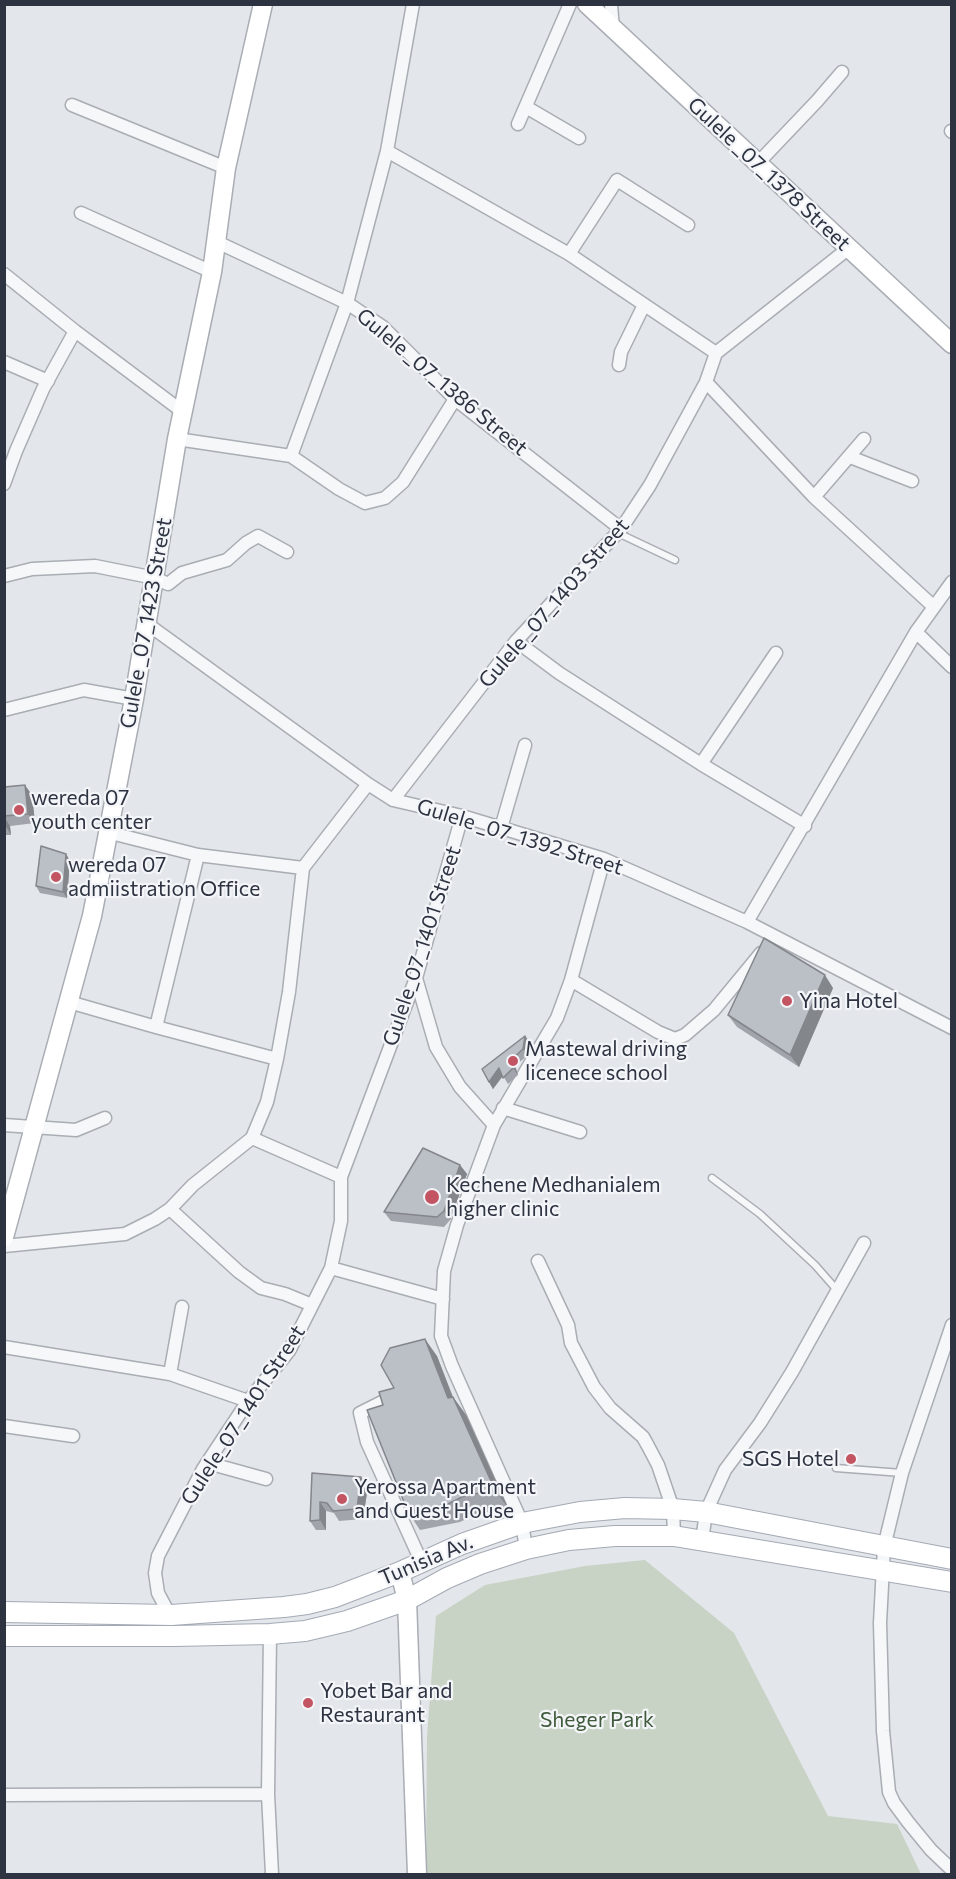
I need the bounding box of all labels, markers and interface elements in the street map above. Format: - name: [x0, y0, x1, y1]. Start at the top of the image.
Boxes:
- street label: Gulele _07_1378 Street: [682, 92, 856, 256]
- street label: Gulele _07_1386 Street: [351, 303, 533, 461]
- street label: Gulele _07_1403 Street: [474, 513, 634, 693]
- street label: Gulele _07_1423 Street: [115, 516, 177, 730]
- place label: wereda 07 youth center: [31, 785, 152, 835]
- street label: Gulele _07_1392 Street: [414, 794, 626, 880]
- marker: wereda 07 youth center: [12, 803, 26, 817]
- street label: Gulele_07_1401 Street: [378, 843, 466, 1049]
- place label: wereda 07 admiistration Office: [68, 852, 260, 902]
- marker: wereda 07 admiistration Office: [49, 870, 63, 884]
- place label: Yina Hotel: [799, 988, 898, 1014]
- marker: Yina Hotel: [780, 994, 794, 1008]
- place label: Mastewal driving licenece school: [525, 1036, 687, 1086]
- marker: Mastewal driving licenece school: [506, 1054, 520, 1068]
- place label: Kechene Medhanialem higher clinic: [446, 1172, 660, 1222]
- marker: Kechene Medhanialem higher clinic: [423, 1188, 441, 1206]
- street label: Gulele_07_1401 Street: [175, 1320, 311, 1510]
- place label: SGS Hotel: [742, 1446, 839, 1472]
- marker: SGS Hotel: [844, 1452, 858, 1466]
- place label: Yerossa Apartment and Guest House: [354, 1474, 536, 1524]
- marker: Yerossa Apartment and Guest House: [335, 1492, 349, 1506]
- street label: Tunisia Av.: [375, 1529, 477, 1591]
- place label: Yobet Bar and Restaurant: [320, 1678, 452, 1728]
- marker: Yobet Bar and Restaurant: [301, 1696, 315, 1710]
- park label: Sheger Park: [540, 1707, 654, 1733]

